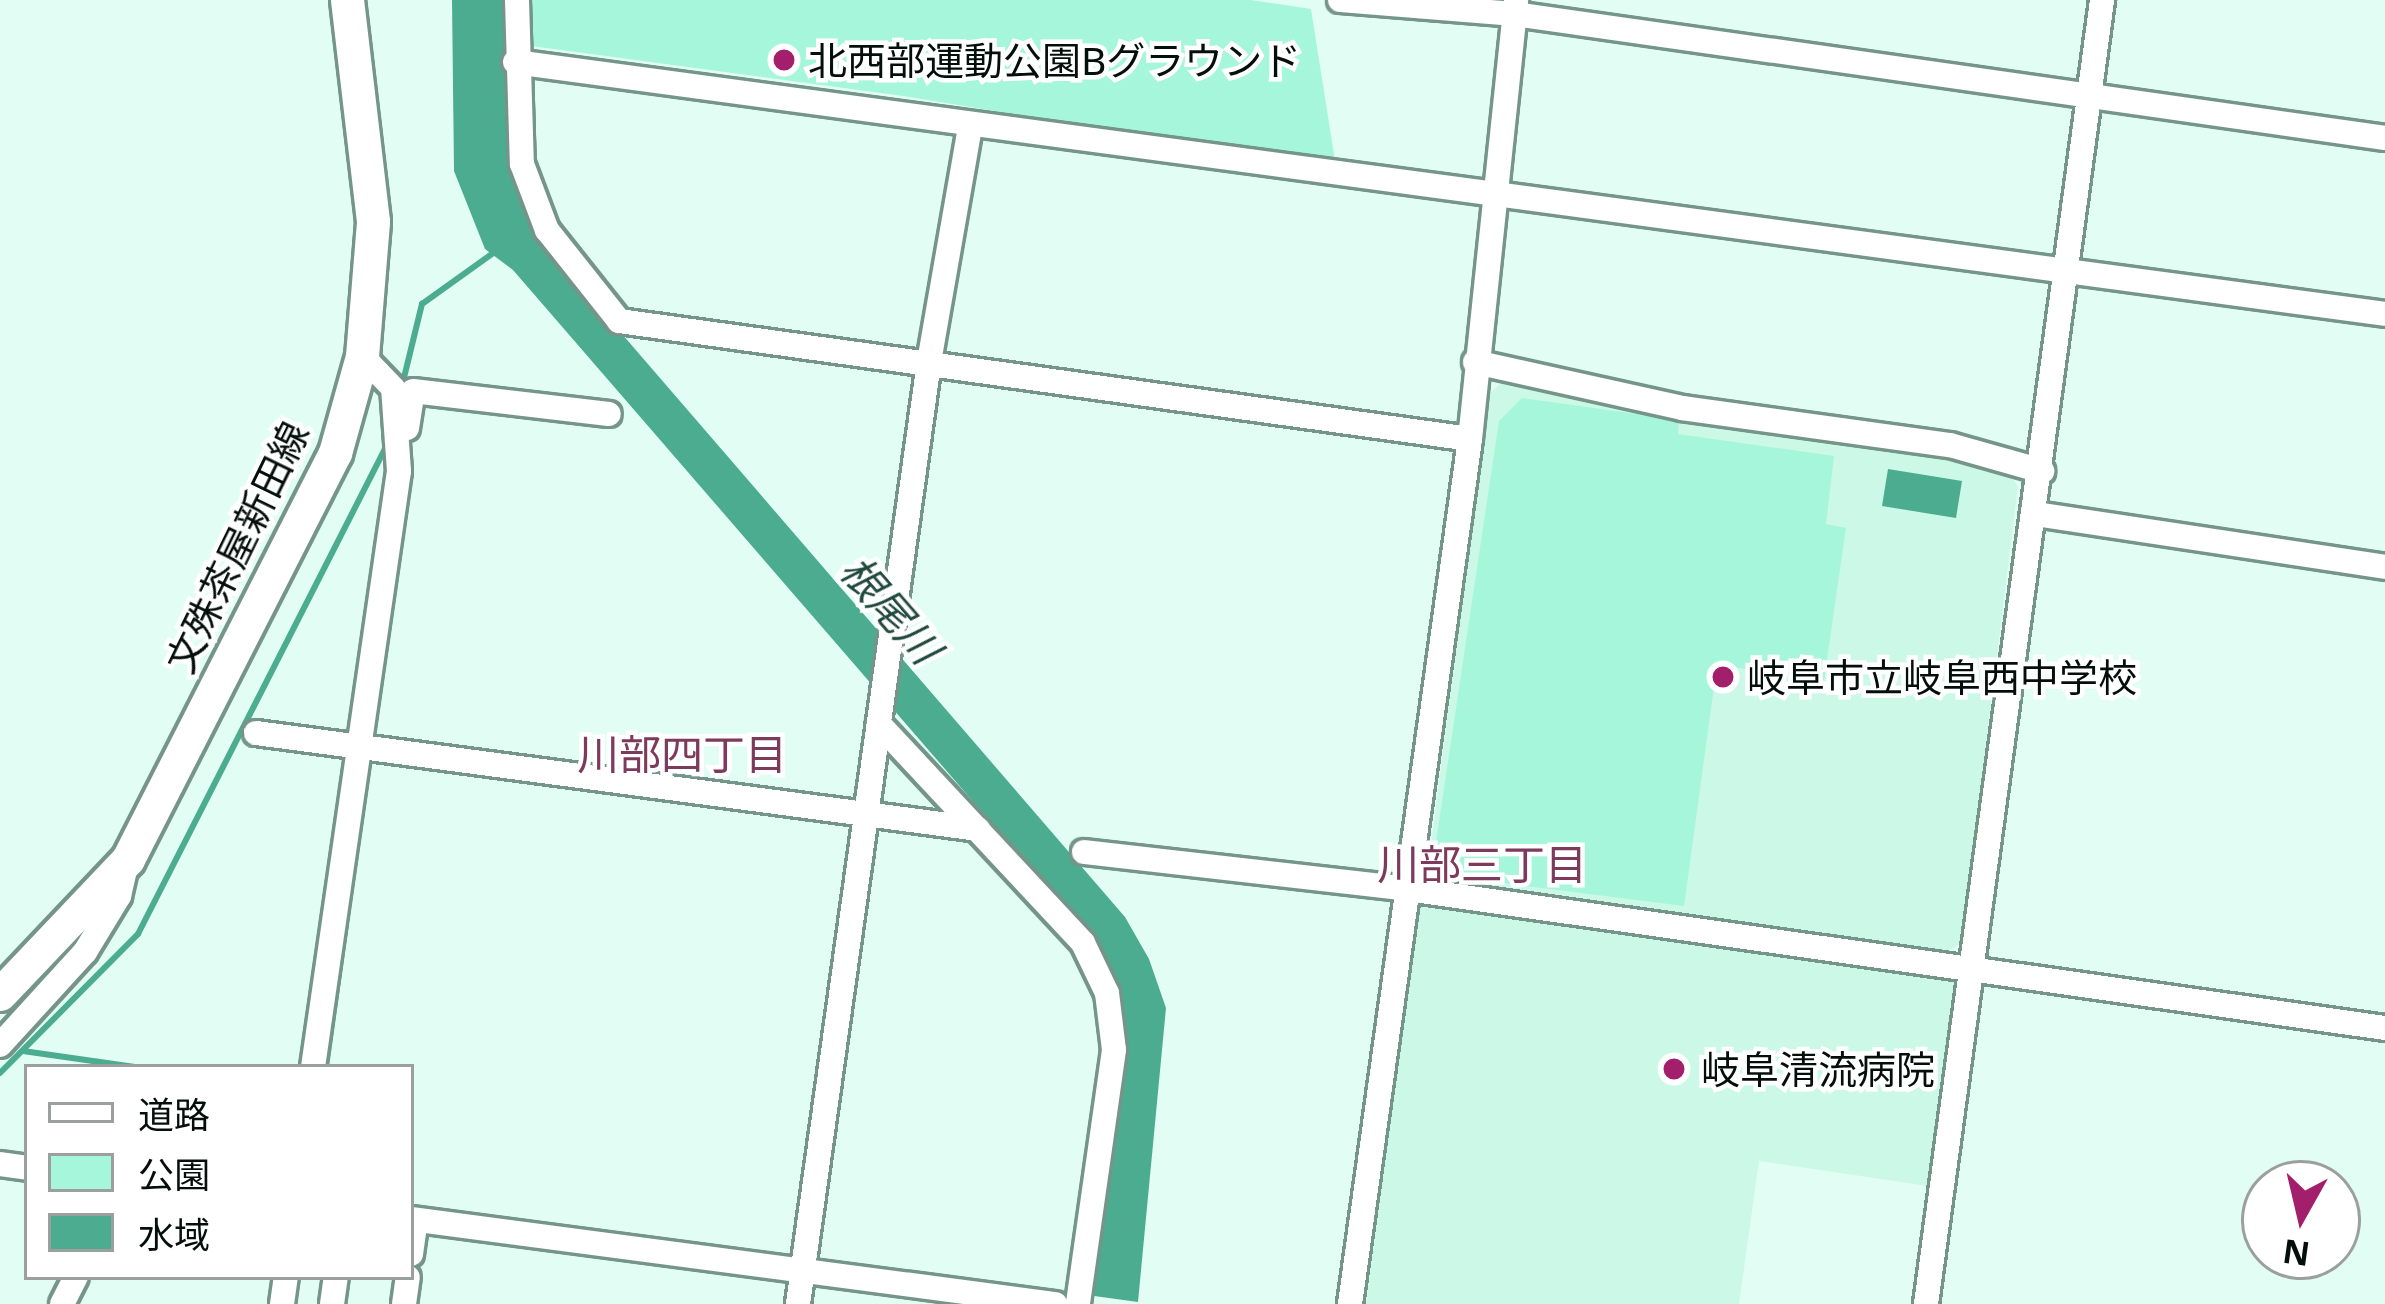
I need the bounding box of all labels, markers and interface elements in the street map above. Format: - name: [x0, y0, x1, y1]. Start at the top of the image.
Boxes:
- place label: 北西部運動公園Bグラウンド: [808, 37, 1301, 83]
- marker: 北西部運動公園Bグラウンド: [771, 47, 797, 73]
- street label: 文殊茶屋新田線: [156, 414, 318, 680]
- water label: 根尾川: [831, 545, 951, 673]
- place label: 岐阜市立岐阜西中学校: [1747, 654, 2137, 700]
- marker: 岐阜市立岐阜西中学校: [1710, 664, 1736, 690]
- district label: 川部四丁目: [577, 729, 787, 779]
- district label: 川部三丁目: [1377, 839, 1587, 889]
- place label: 岐阜清流病院: [1701, 1046, 1935, 1092]
- marker: 岐阜清流病院: [1658, 1053, 1690, 1085]
- legend: [24, 1064, 414, 1280]
- text: 道路: [138, 1090, 210, 1139]
- text: 公園: [138, 1150, 210, 1199]
- north arrow: [2241, 1160, 2361, 1280]
- text: 水域: [138, 1210, 210, 1259]
- text: N: [2280, 1229, 2313, 1277]

